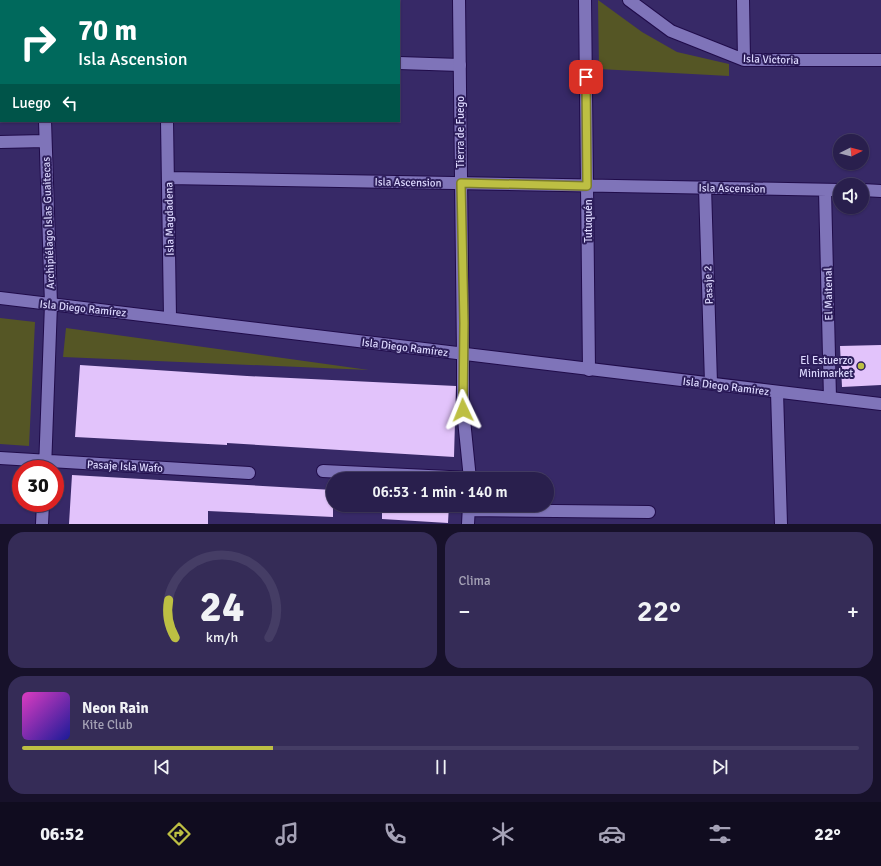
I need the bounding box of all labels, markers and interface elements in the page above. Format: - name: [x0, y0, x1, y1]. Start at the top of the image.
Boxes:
- text: 70 m: [78, 14, 137, 48]
- icon: right: [12, 16, 64, 68]
- text: Isla Ascension: [78, 48, 188, 70]
- street label: Isla Victoria: [743, 52, 800, 67]
- pin: [569, 60, 603, 94]
- icon: arrive: [575, 66, 597, 88]
- icon: left: [59, 92, 81, 114]
- text: Luego: [12, 94, 51, 112]
- street label: Tierra de Fuego: [454, 96, 467, 168]
- north arrow: [833, 134, 869, 170]
- map controls: [833, 134, 869, 214]
- street label: Archipiélago Islas Guaitecas: [40, 156, 57, 289]
- street label: Isla Ascension: [374, 175, 442, 190]
- button: sound: [833, 178, 869, 214]
- street label: Isla Ascension: [698, 181, 766, 196]
- street label: Isla Magdadena: [162, 182, 177, 256]
- street label: Tutuquén: [582, 199, 595, 243]
- street label: Pasaje 2: [701, 265, 716, 305]
- street label: El Maitenal: [822, 267, 835, 321]
- street label: Isla Diego Ramírez: [39, 297, 127, 320]
- street label: Isla Diego Ramírez: [361, 336, 449, 359]
- place label: El Estuerzo Minimarket: [799, 354, 853, 380]
- marker: El Estuerzo Minimarket: [856, 361, 866, 371]
- street label: Isla Diego Ramírez: [682, 375, 770, 398]
- position arrow: [442, 389, 484, 431]
- street label: Pasaje Isla Wafo: [87, 458, 164, 475]
- speed limit sign: 30: [12, 460, 64, 512]
- text: 06:53 · 1 min · 140 m: [373, 483, 507, 501]
- text: Clima: [459, 573, 491, 589]
- text: 24: [200, 582, 245, 633]
- text: 22°: [637, 593, 681, 630]
- text: −: [459, 598, 470, 625]
- text: +: [847, 598, 859, 625]
- text: km/h: [206, 629, 238, 646]
- text: Neon Rain: [82, 699, 149, 717]
- text: Kite Club: [82, 717, 133, 733]
- icon: previous: [151, 756, 173, 778]
- icon: pause: [430, 756, 452, 778]
- icon: next: [709, 756, 731, 778]
- icon: directions: [165, 820, 193, 848]
- icon: music: [273, 820, 301, 848]
- icon: phone: [381, 820, 409, 848]
- icon: climate: [489, 820, 517, 848]
- icon: car: [598, 820, 626, 848]
- icon: filters: [706, 820, 734, 848]
- text: 06:52: [40, 823, 84, 845]
- text: 22°: [814, 823, 841, 845]

